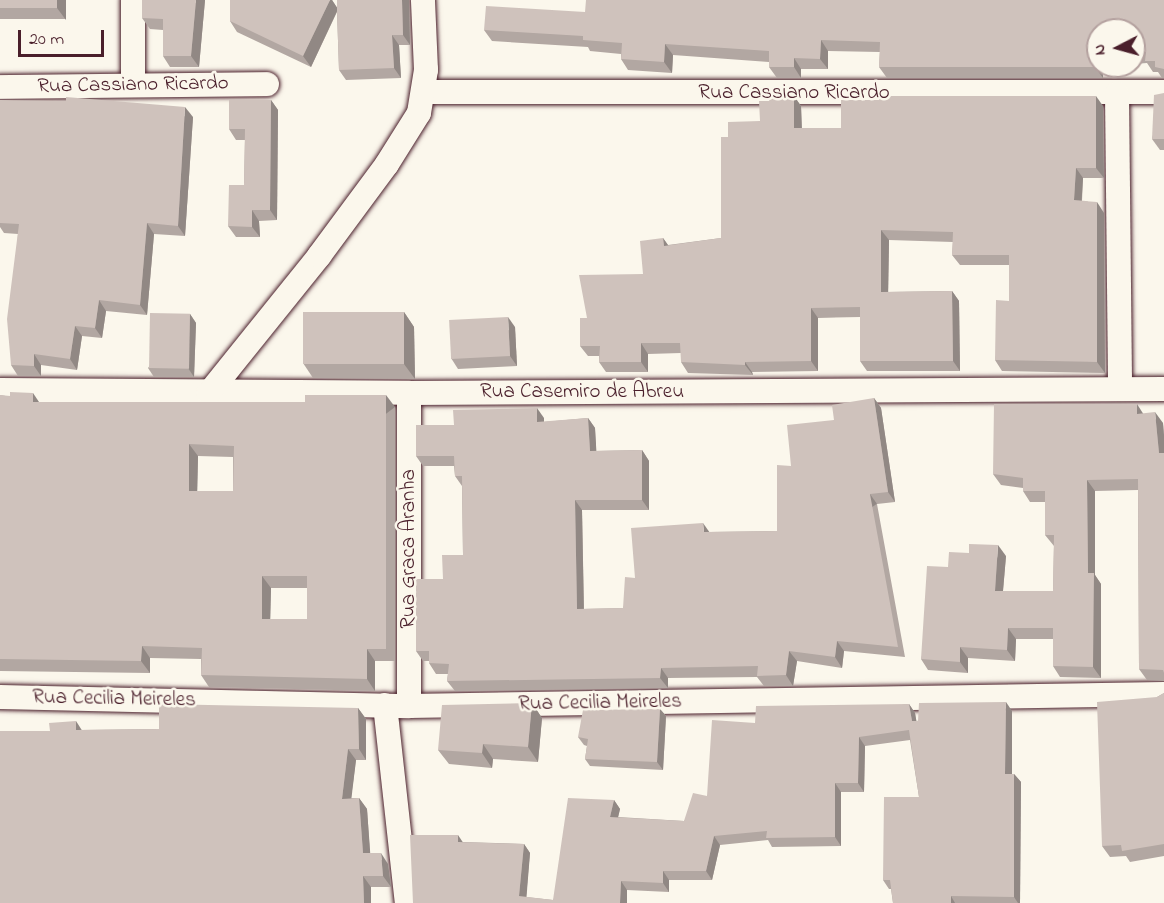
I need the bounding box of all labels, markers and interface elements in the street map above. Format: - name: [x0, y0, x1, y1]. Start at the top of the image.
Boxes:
- scale bar: [21, 18, 106, 56]
- north arrow: [1086, 18, 1146, 78]
- text: 20 m: [29, 27, 64, 53]
- text: N: [1088, 43, 1113, 56]
- street label: Rua Cassiano Ricardo: [37, 71, 229, 99]
- street label: Rua Cassiano Ricardo: [698, 80, 890, 106]
- street label: Rua Casemiro de Abreu: [480, 379, 684, 405]
- street label: Rua Graca Aranha: [396, 469, 422, 629]
- street label: Rua Cecilia Meireles: [32, 685, 196, 713]
- street label: Rua Cecilia Meireles: [518, 689, 682, 717]

